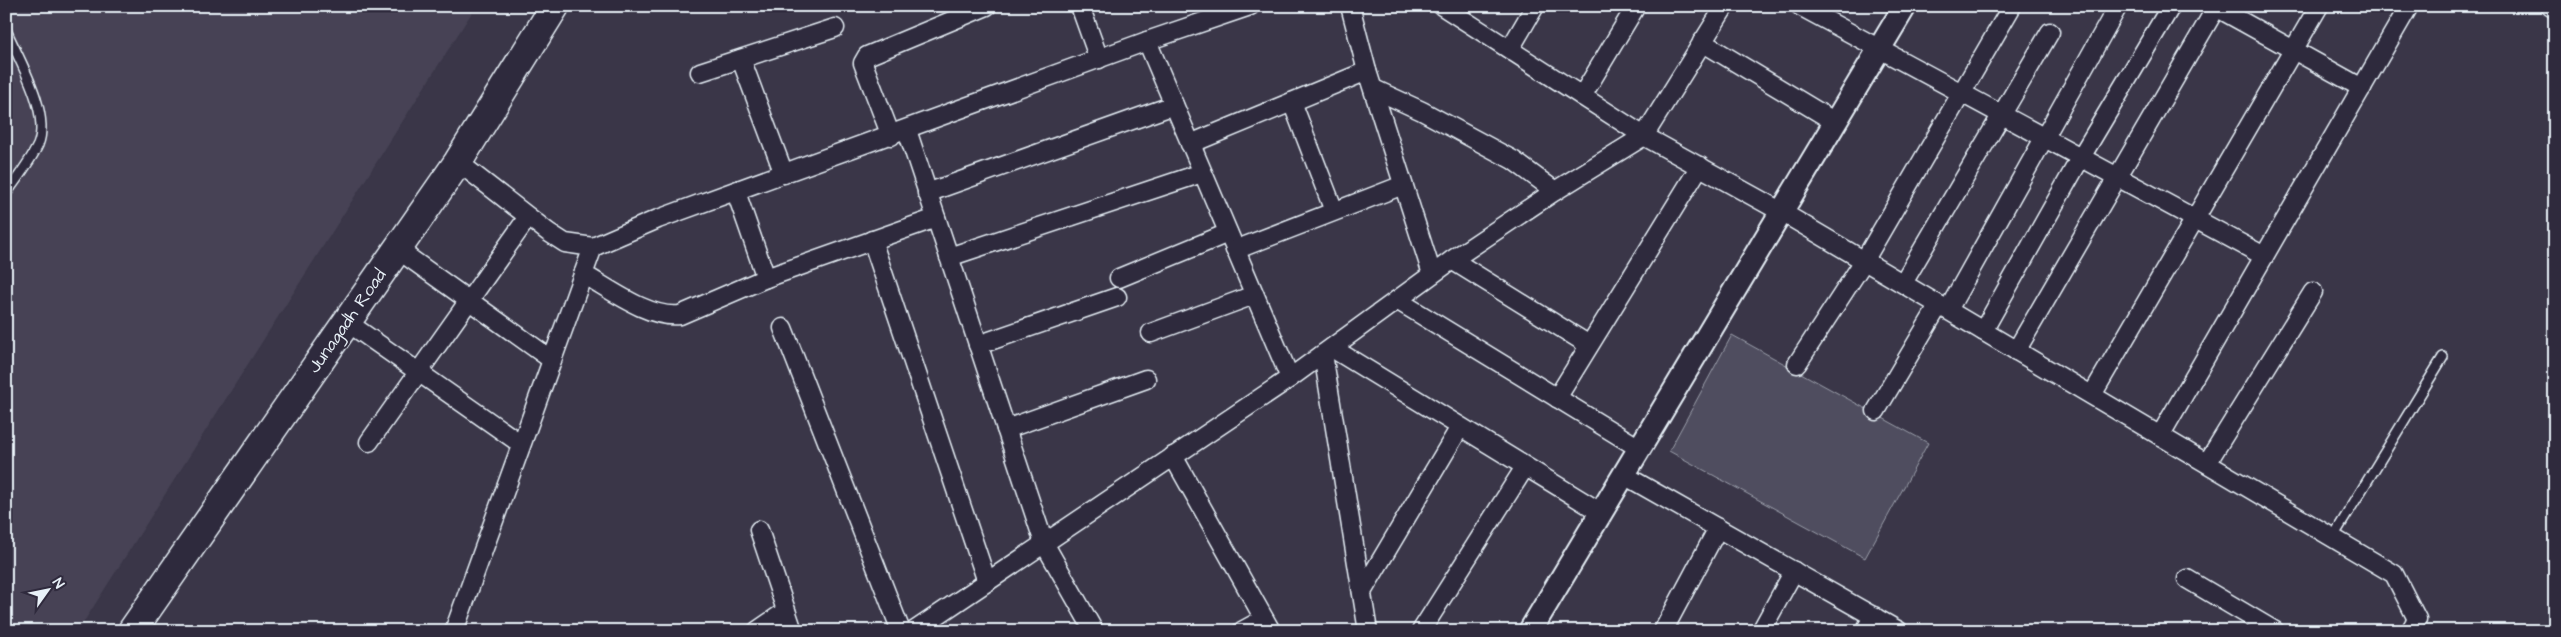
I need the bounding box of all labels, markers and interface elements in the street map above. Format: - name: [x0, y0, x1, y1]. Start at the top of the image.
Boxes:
- street label: Junagadh Road: [302, 264, 393, 379]
- north arrow: [22, 564, 72, 614]
- text: N: [47, 574, 69, 593]

